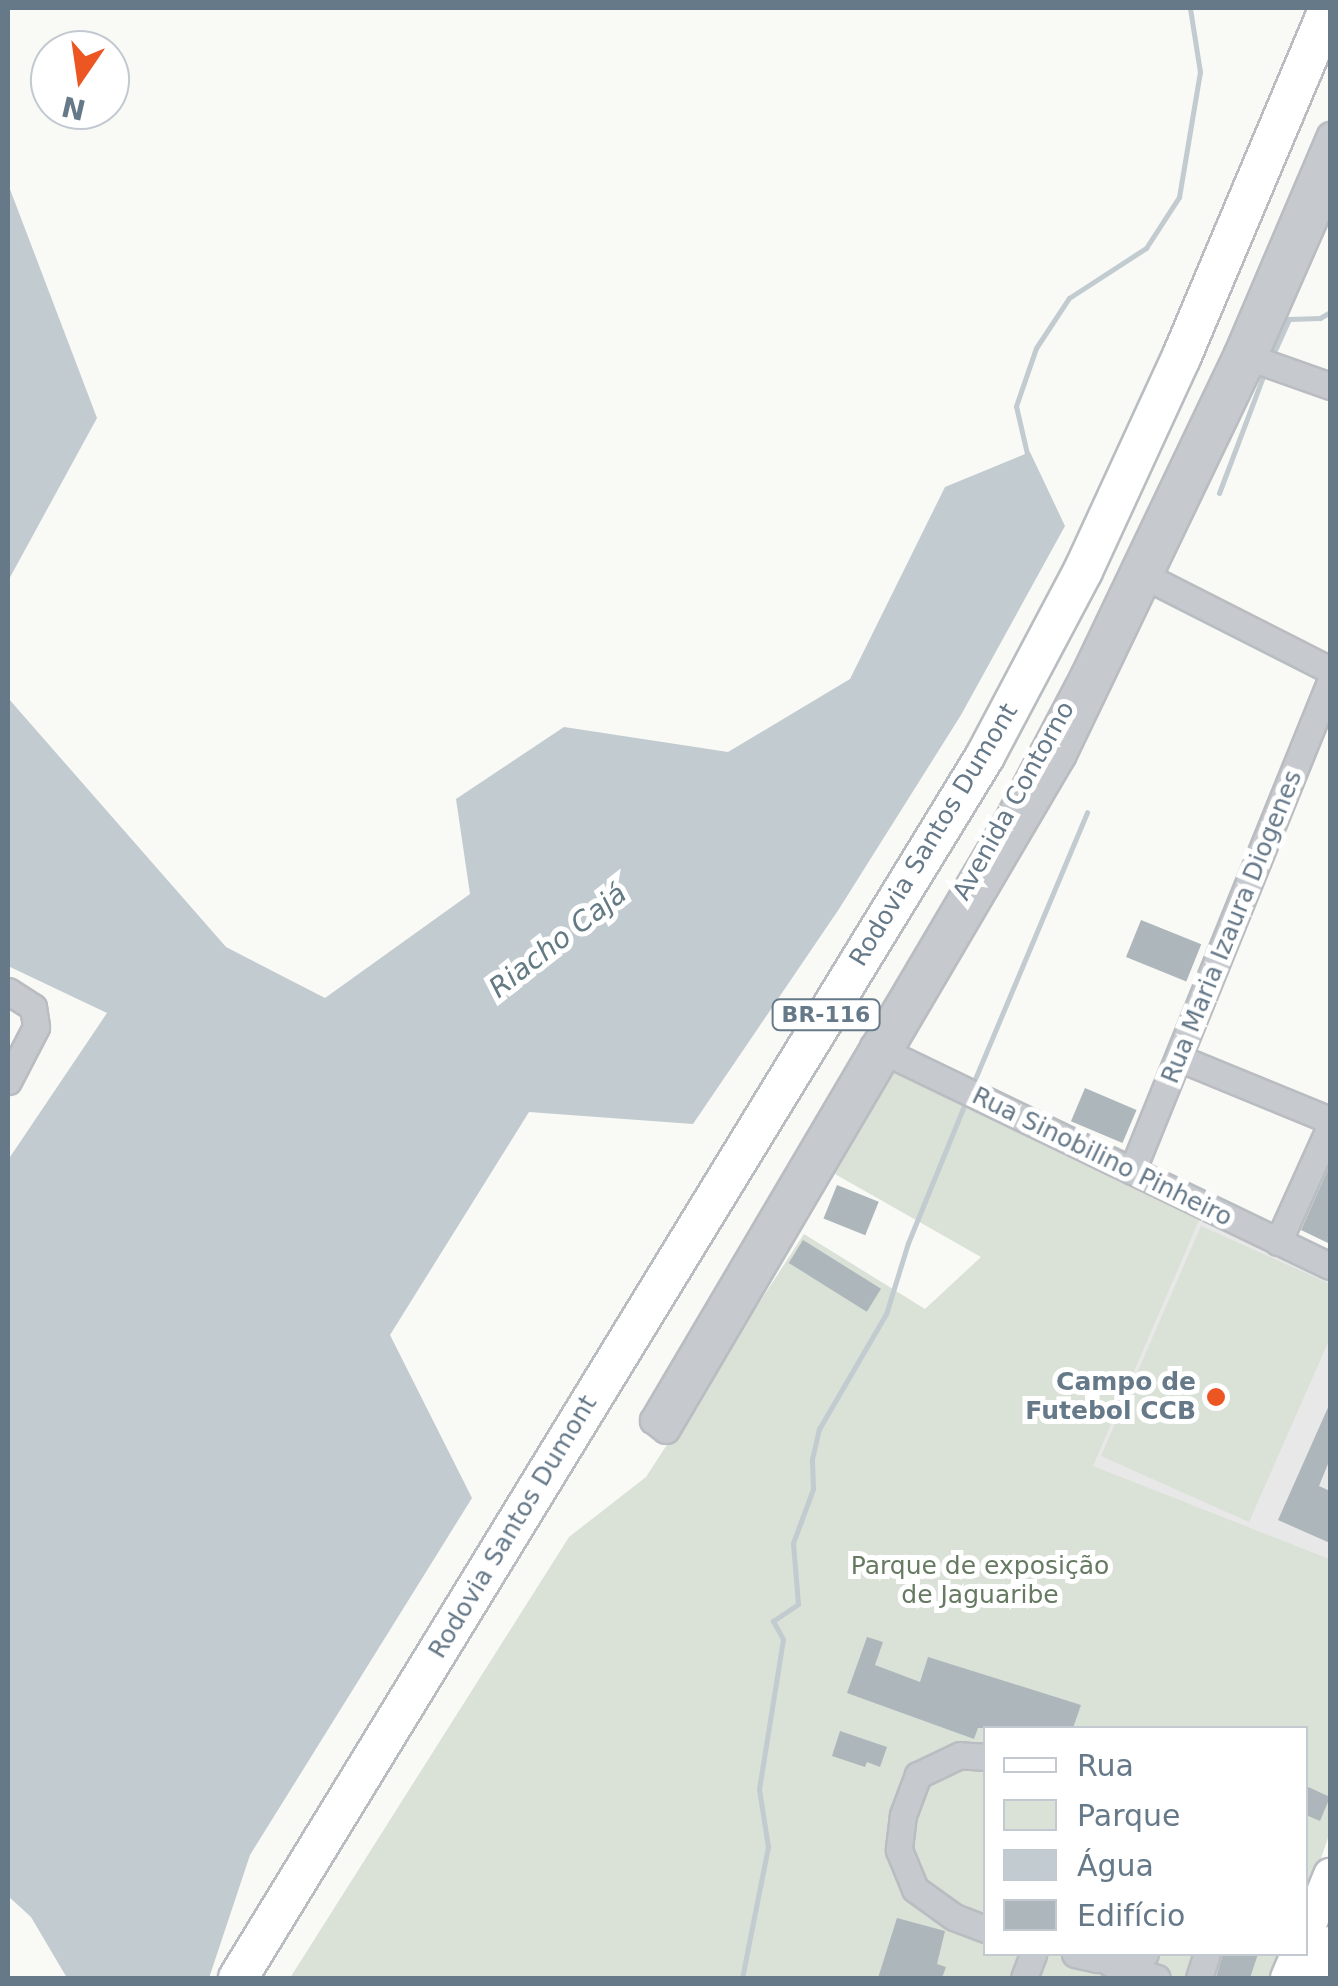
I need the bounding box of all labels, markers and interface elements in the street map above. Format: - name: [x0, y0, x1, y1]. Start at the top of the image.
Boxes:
- north arrow: [30, 30, 130, 130]
- text: N: [58, 89, 89, 126]
- street label: Avenida Contorno: [947, 696, 1081, 906]
- street label: Rodovia Santos Dumont: [844, 698, 1024, 972]
- street label: Rua Maria Izaura Diogenes: [1155, 766, 1309, 1088]
- water label: Riacho Cajá: [483, 877, 633, 1005]
- road number: BR-116: [771, 998, 881, 1032]
- street label: Rua Sinobilino Pinheiro: [967, 1081, 1237, 1233]
- place label: Campo de Futebol CCB: [1025, 1368, 1196, 1427]
- marker: Campo de Futebol CCB: [1205, 1386, 1227, 1408]
- street label: Rodovia Santos Dumont: [423, 1390, 603, 1664]
- park label: Parque de exposição de Jaguaribe: [851, 1552, 1109, 1611]
- legend: [983, 1726, 1308, 1956]
- text: Rua: [1077, 1748, 1134, 1783]
- text: Parque: [1077, 1798, 1180, 1833]
- text: Água: [1077, 1848, 1154, 1883]
- text: Edifício: [1077, 1898, 1185, 1933]

